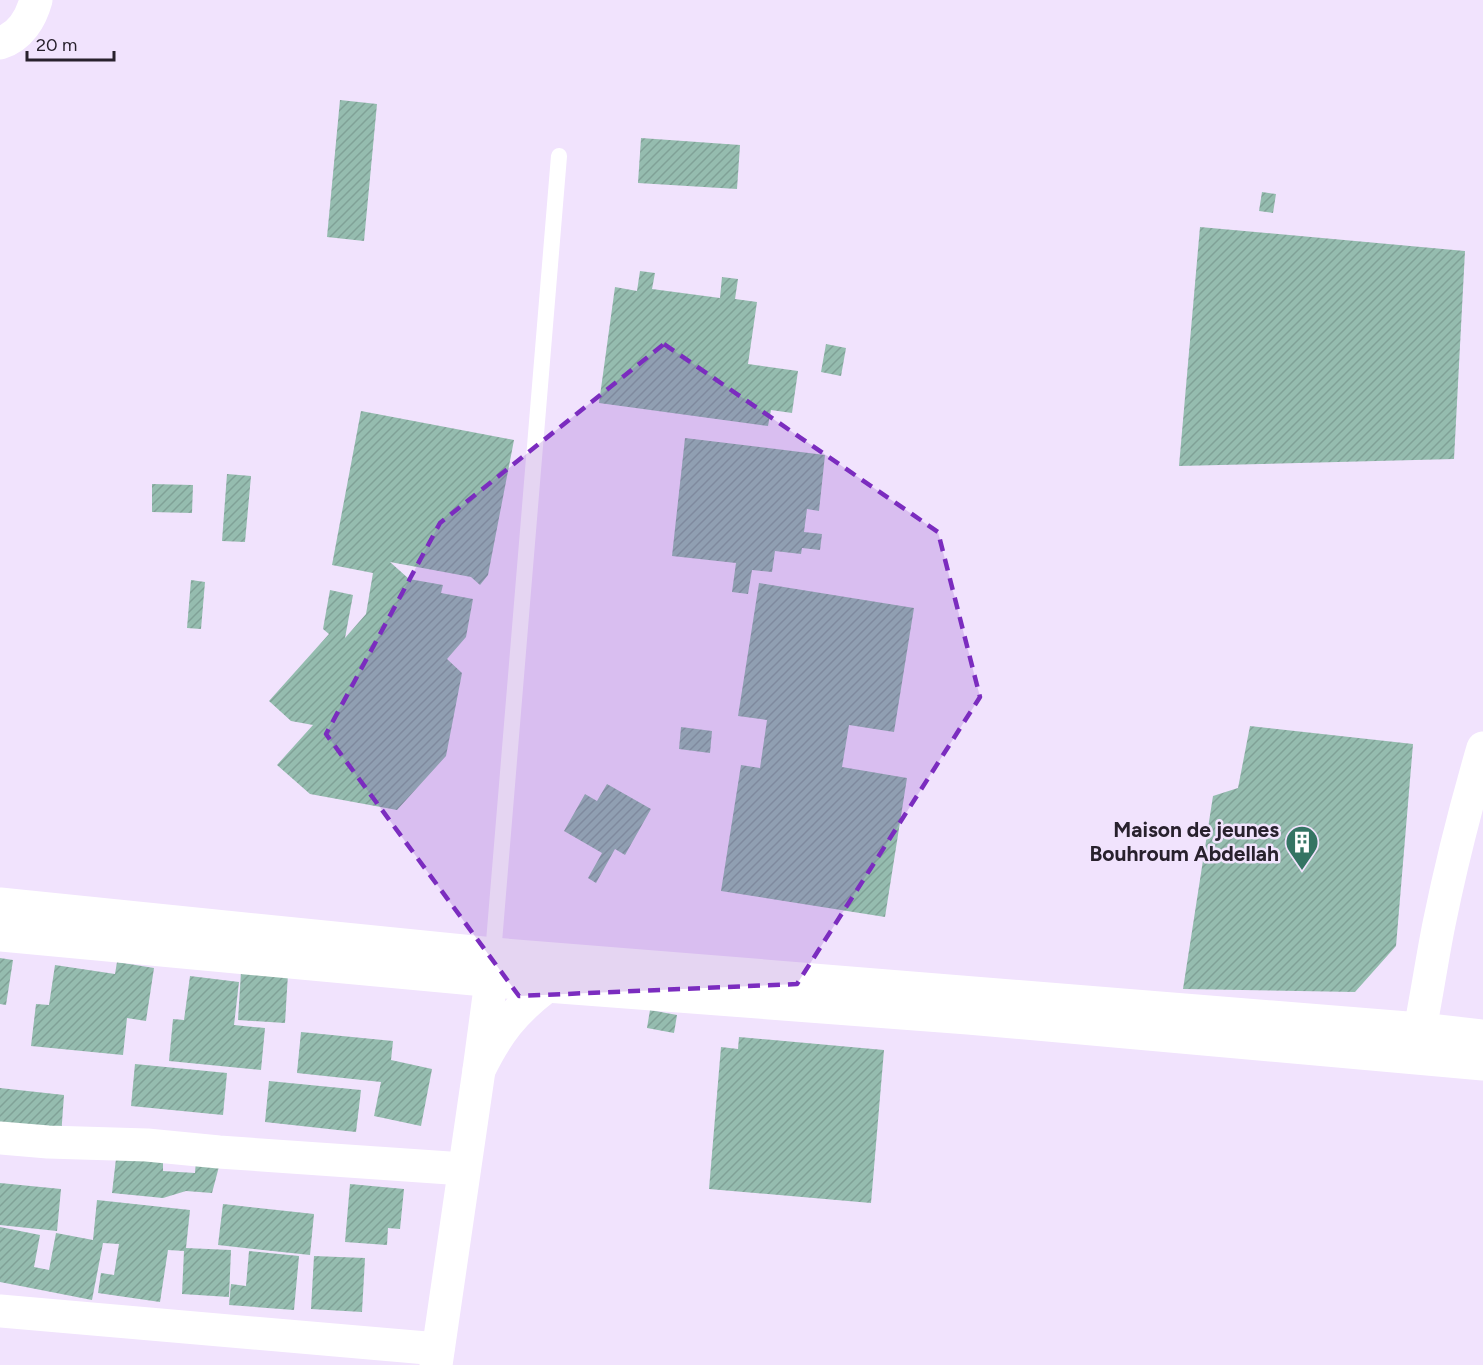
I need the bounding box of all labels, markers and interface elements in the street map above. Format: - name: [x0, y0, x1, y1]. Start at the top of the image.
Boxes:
- scale bar: [27, 24, 114, 62]
- text: 20 m: [36, 34, 77, 56]
- place label: Maison de jeunes Bouhroum Abdellah: [1090, 817, 1279, 866]
- building icon: Maison de jeunes Bouhroum Abdellah: [1284, 824, 1320, 871]

